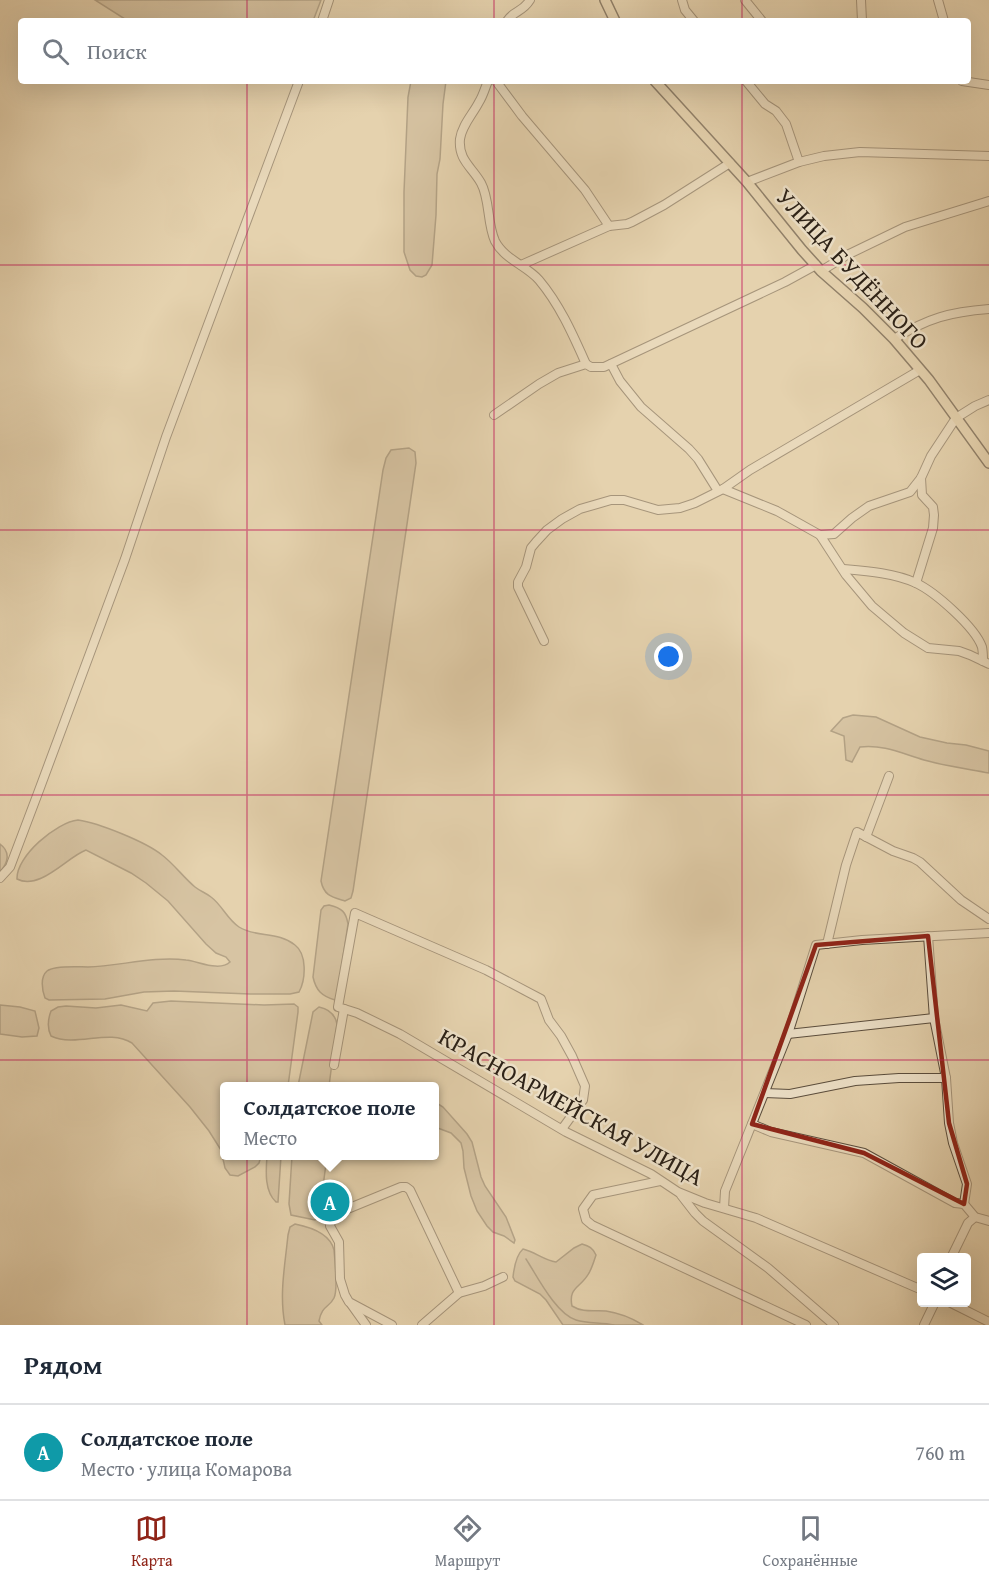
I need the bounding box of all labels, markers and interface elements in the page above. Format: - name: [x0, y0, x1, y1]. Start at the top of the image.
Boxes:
- search box: [18, 18, 971, 84]
- icon: search: [39, 35, 72, 68]
- text: Поиск: [87, 35, 147, 67]
- street label: УЛИЦА БУДЁННОГО: [768, 180, 937, 357]
- your location: [654, 642, 683, 671]
- street label: КРАСНОАРМЕЙСКАЯ УЛИЦА: [432, 1019, 710, 1194]
- popup: [220, 1082, 439, 1160]
- text: Солдатское поле: [243, 1091, 416, 1123]
- text: Место: [243, 1123, 297, 1152]
- pin: A: [310, 1180, 350, 1224]
- map controls: [917, 1253, 971, 1307]
- button: layers: [917, 1253, 971, 1307]
- text: Рядом: [24, 1345, 102, 1384]
- text: Солдатское поле: [81, 1422, 253, 1454]
- text: A: [37, 1438, 50, 1467]
- text: 760 m: [915, 1438, 965, 1467]
- text: Место · улица Комарова: [81, 1454, 292, 1483]
- tab: Карта: [131, 1512, 173, 1572]
- tab: Маршрут: [435, 1512, 500, 1572]
- tab: Сохранённые: [763, 1512, 858, 1572]

